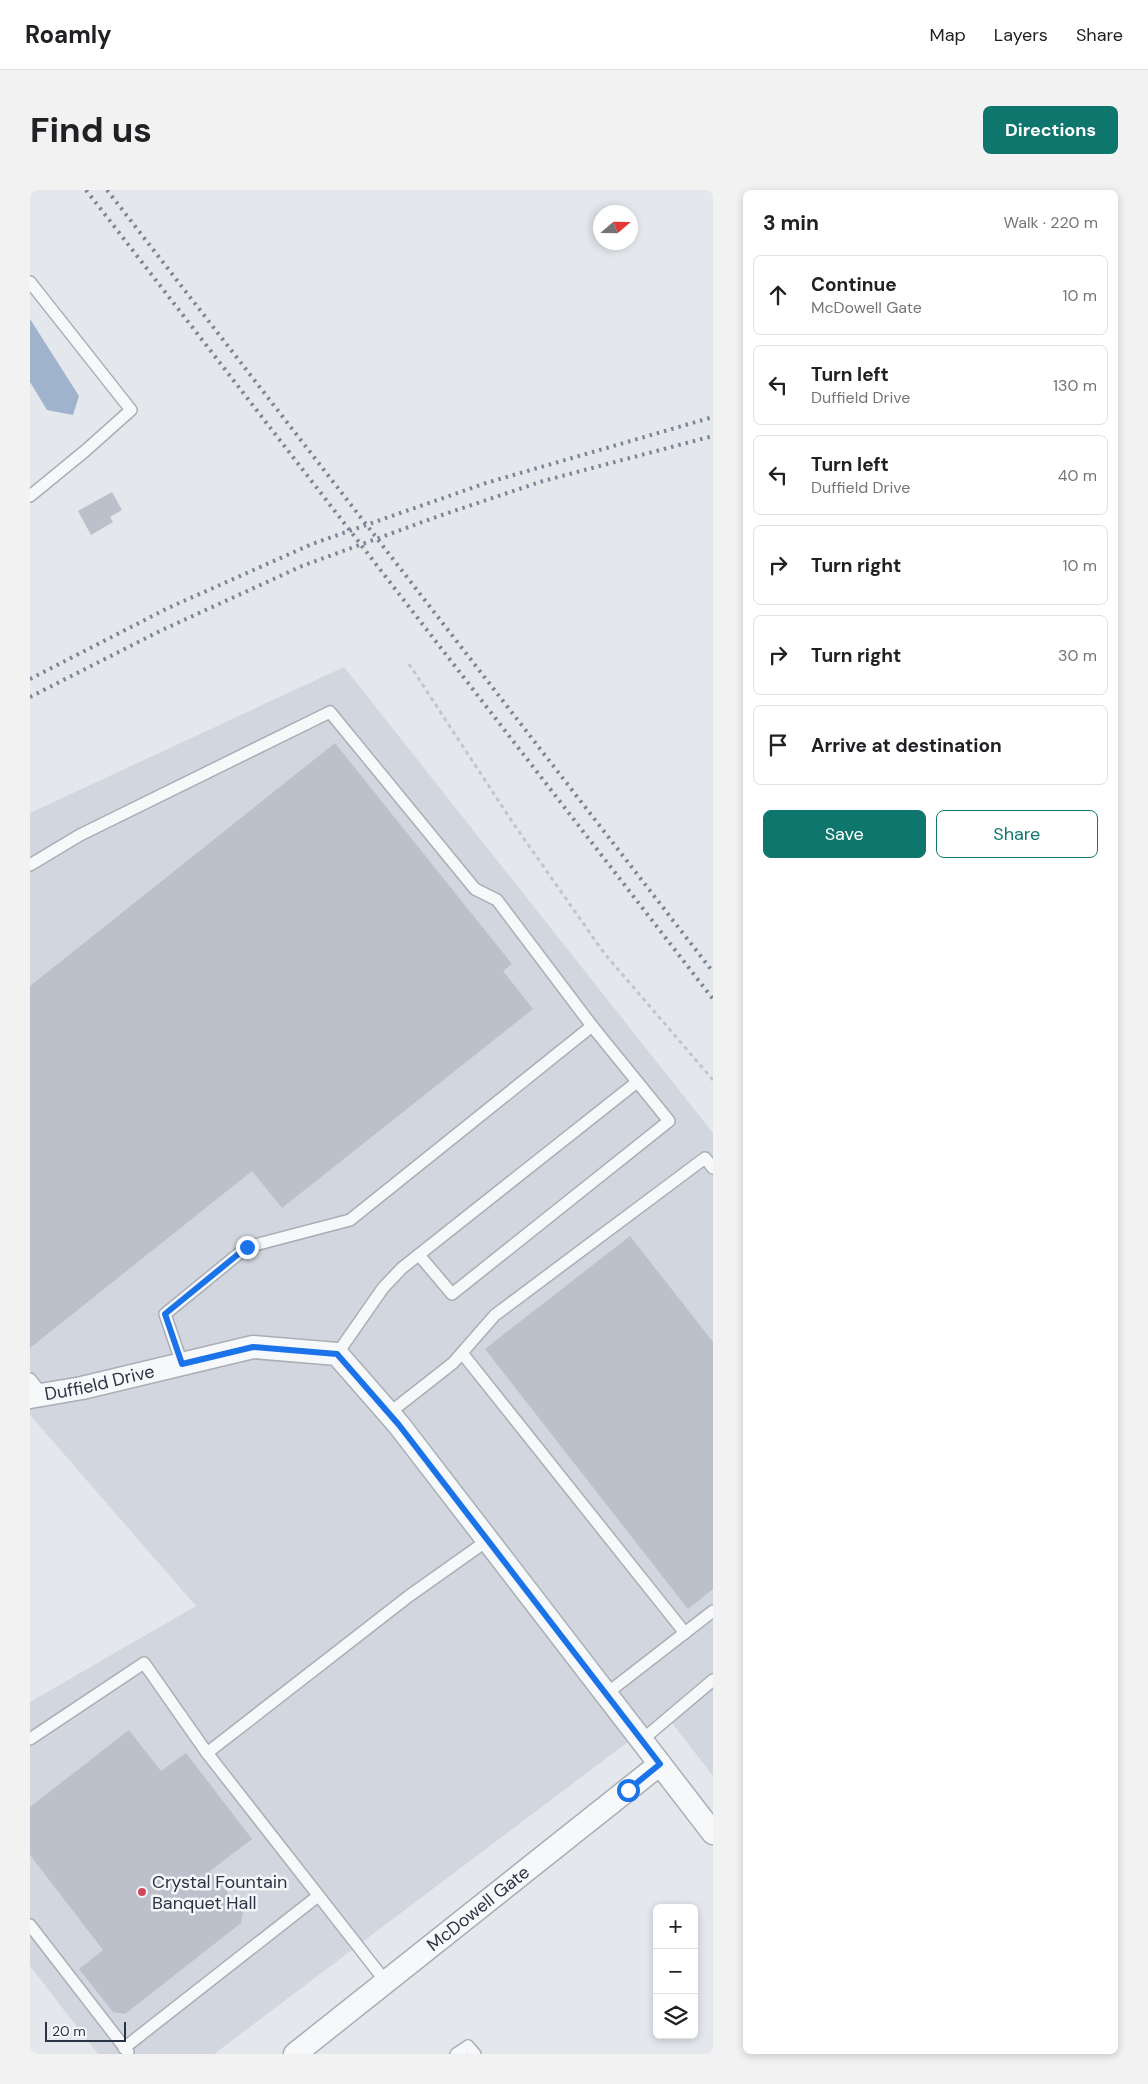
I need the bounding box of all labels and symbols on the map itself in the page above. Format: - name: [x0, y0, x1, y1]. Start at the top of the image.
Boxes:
- north arrow: [593, 205, 638, 250]
- route end: [236, 1236, 259, 1259]
- street label: Duffield Drive: [43, 1359, 157, 1406]
- route start: [617, 1779, 640, 1802]
- street label: McDowell Gate: [422, 1860, 535, 1957]
- place label: Crystal Fountain Banquet Hall: [152, 1870, 287, 1915]
- marker: Crystal Fountain Banquet Hall: [136, 1886, 148, 1898]
- scale bar: [45, 2019, 126, 2042]

